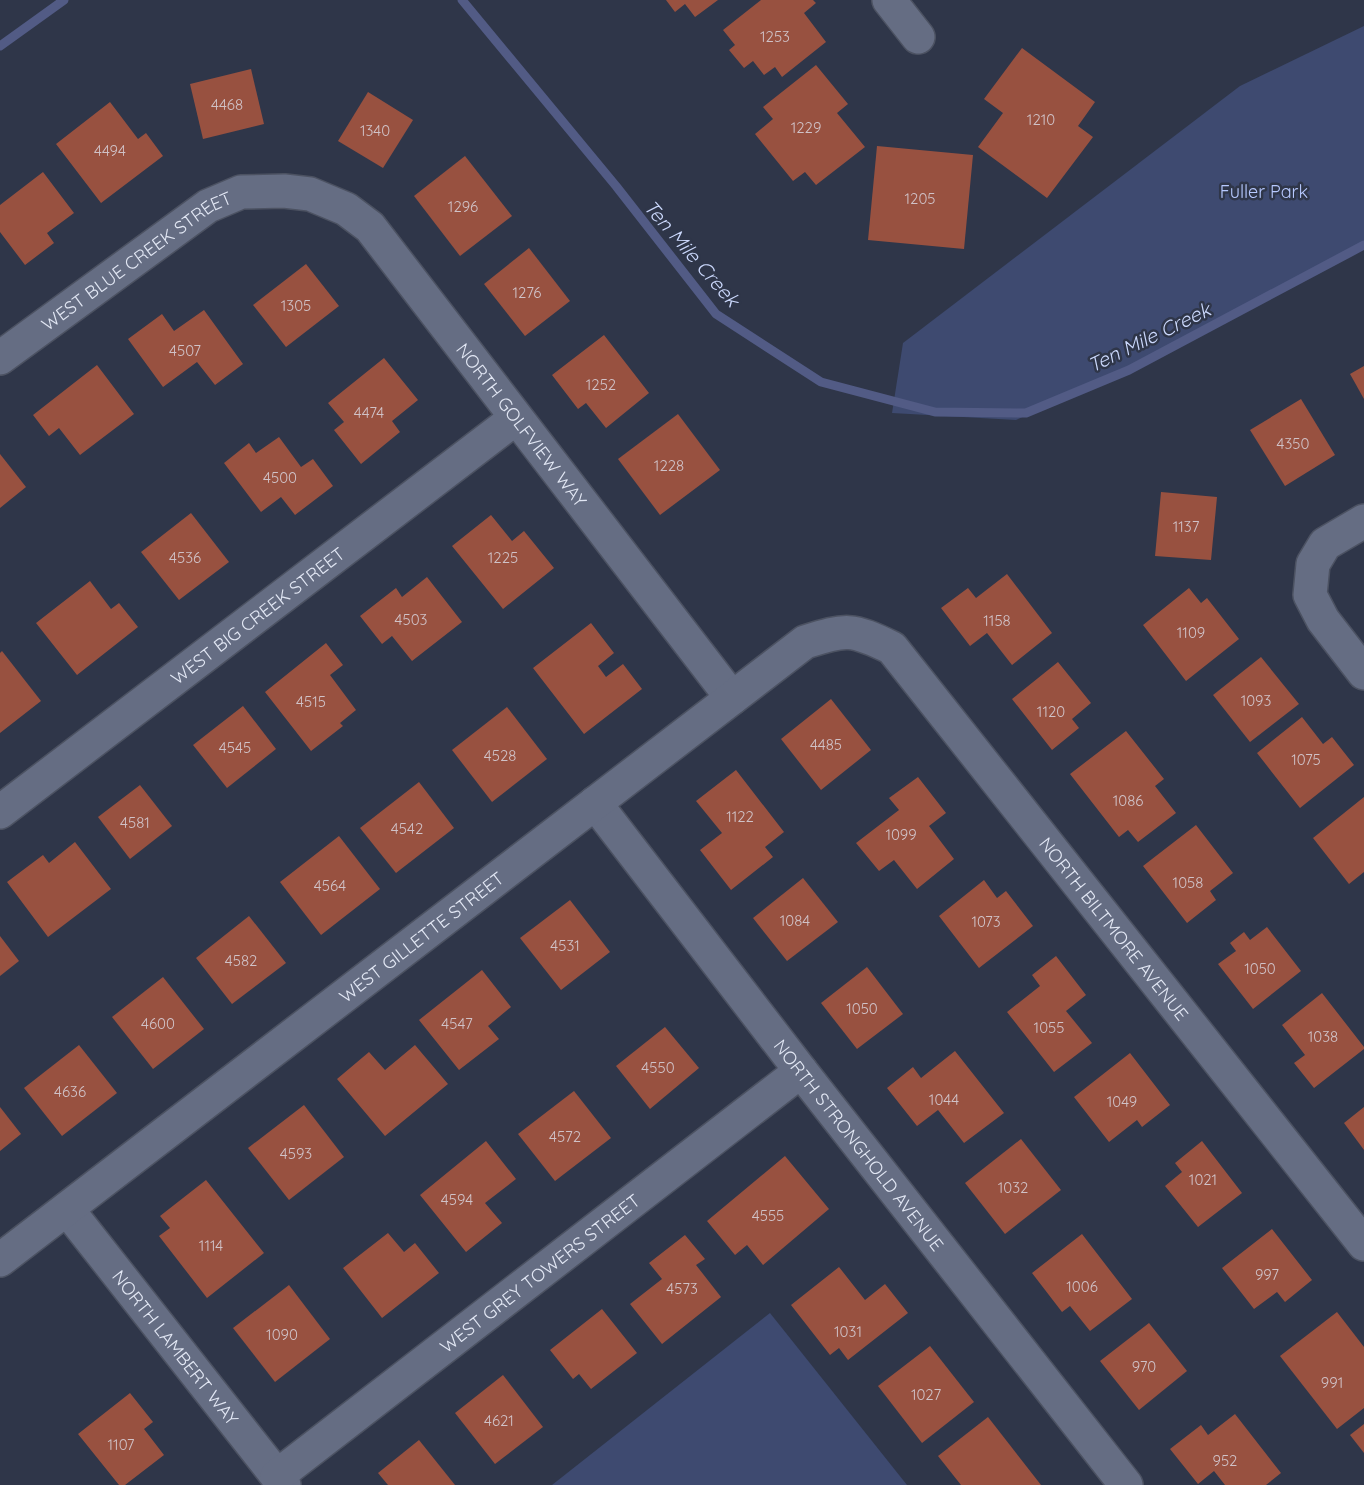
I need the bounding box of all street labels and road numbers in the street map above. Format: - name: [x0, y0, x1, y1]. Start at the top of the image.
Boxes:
- street label: WEST BLUE CREEK STREET: [37, 186, 235, 336]
- street label: NORTH GOLFVIEW WAY: [452, 338, 592, 511]
- street label: WEST BIG CREEK STREET: [166, 542, 349, 689]
- street label: NORTH BILTMORE AVENUE: [1035, 832, 1194, 1025]
- street label: WEST GILLETTE STREET: [334, 866, 508, 1007]
- street label: NORTH STRONGHOLD AVENUE: [769, 1034, 949, 1255]
- street label: WEST GREY TOWERS STREET: [435, 1188, 644, 1358]
- street label: NORTH LAMBERT WAY: [108, 1265, 244, 1430]

